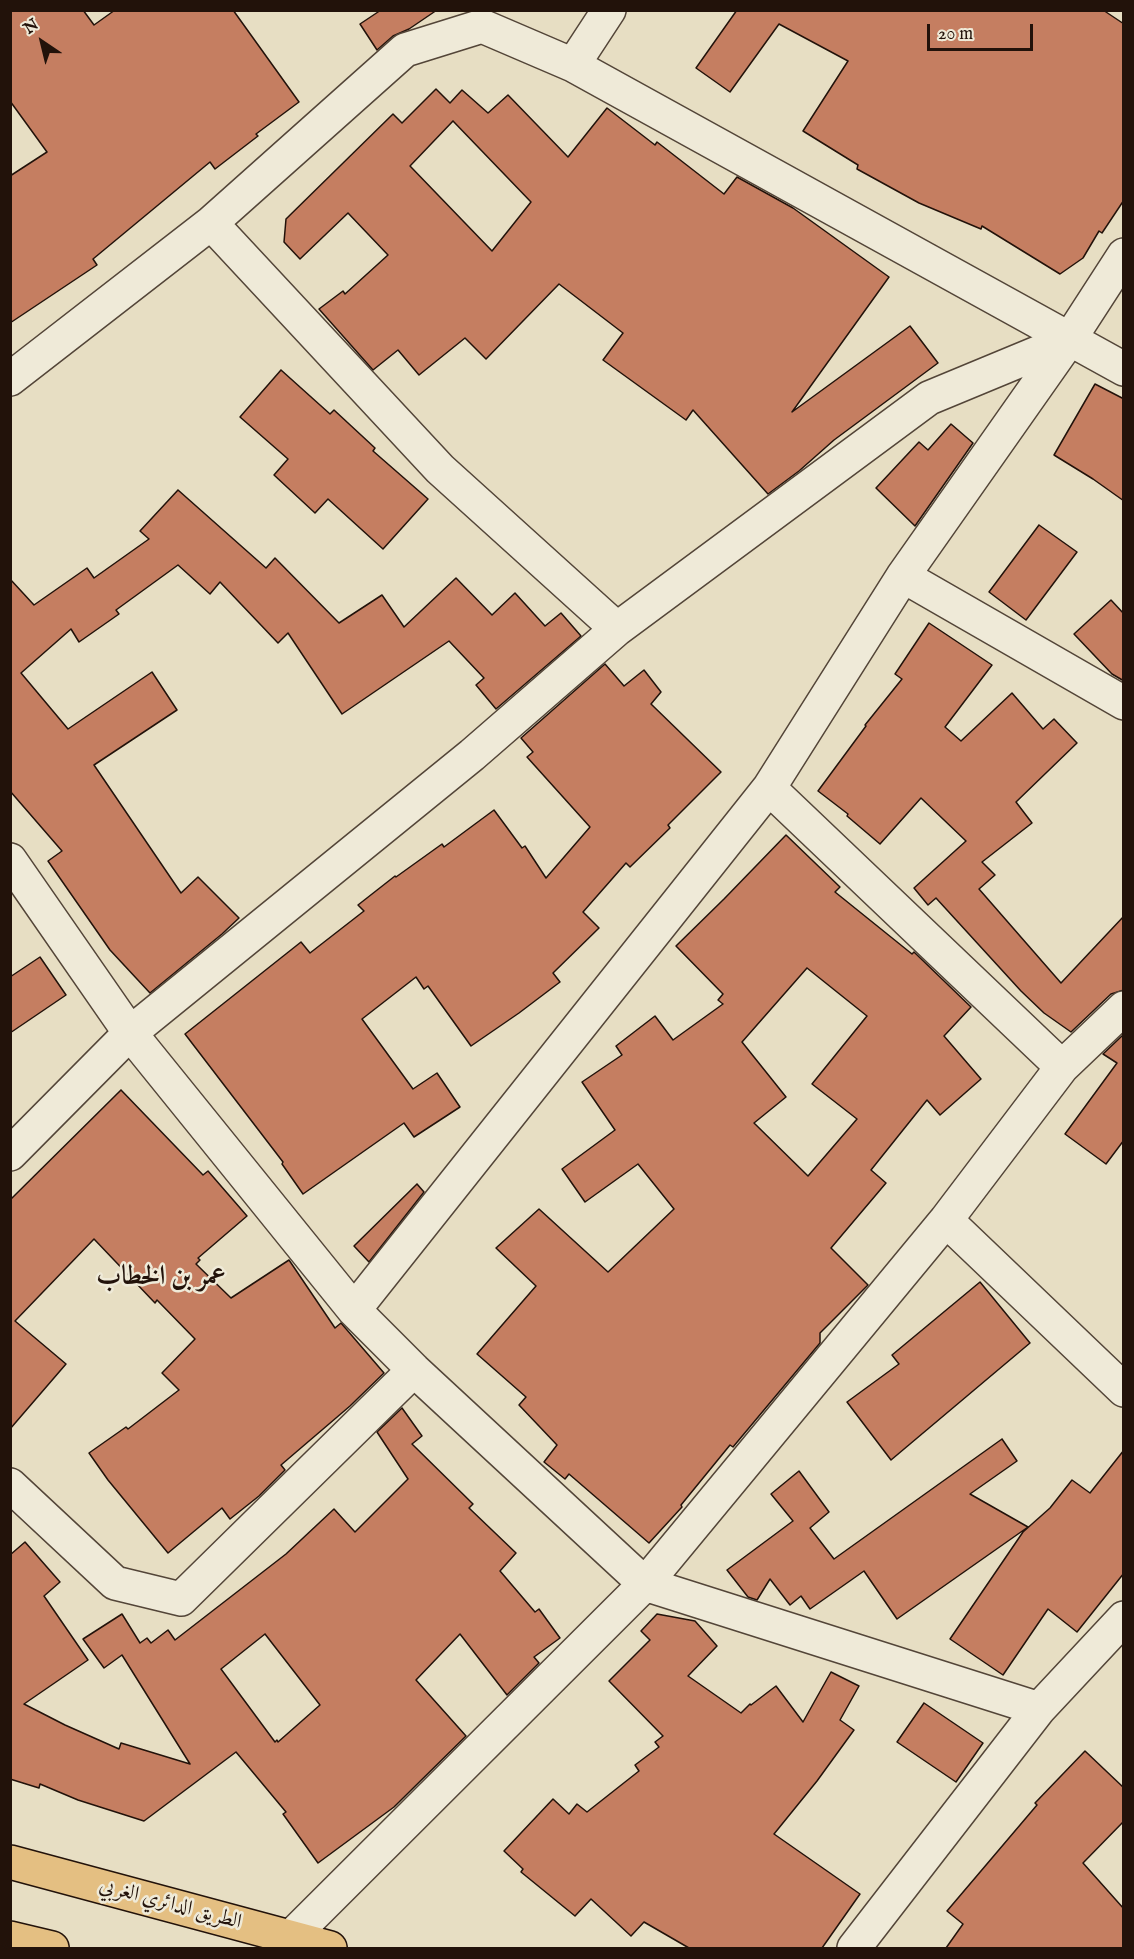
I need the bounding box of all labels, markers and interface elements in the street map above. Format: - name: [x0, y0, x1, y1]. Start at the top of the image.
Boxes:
- north arrow: [12, 12, 72, 72]
- scale bar: [930, 12, 1036, 50]
- text: N: [20, 15, 43, 39]
- text: 20 m: [938, 23, 973, 46]
- district label: عمر بن الخطاب: [96, 1262, 226, 1294]
- street label: الطريق الدائري الغربي: [96, 1874, 244, 1936]

